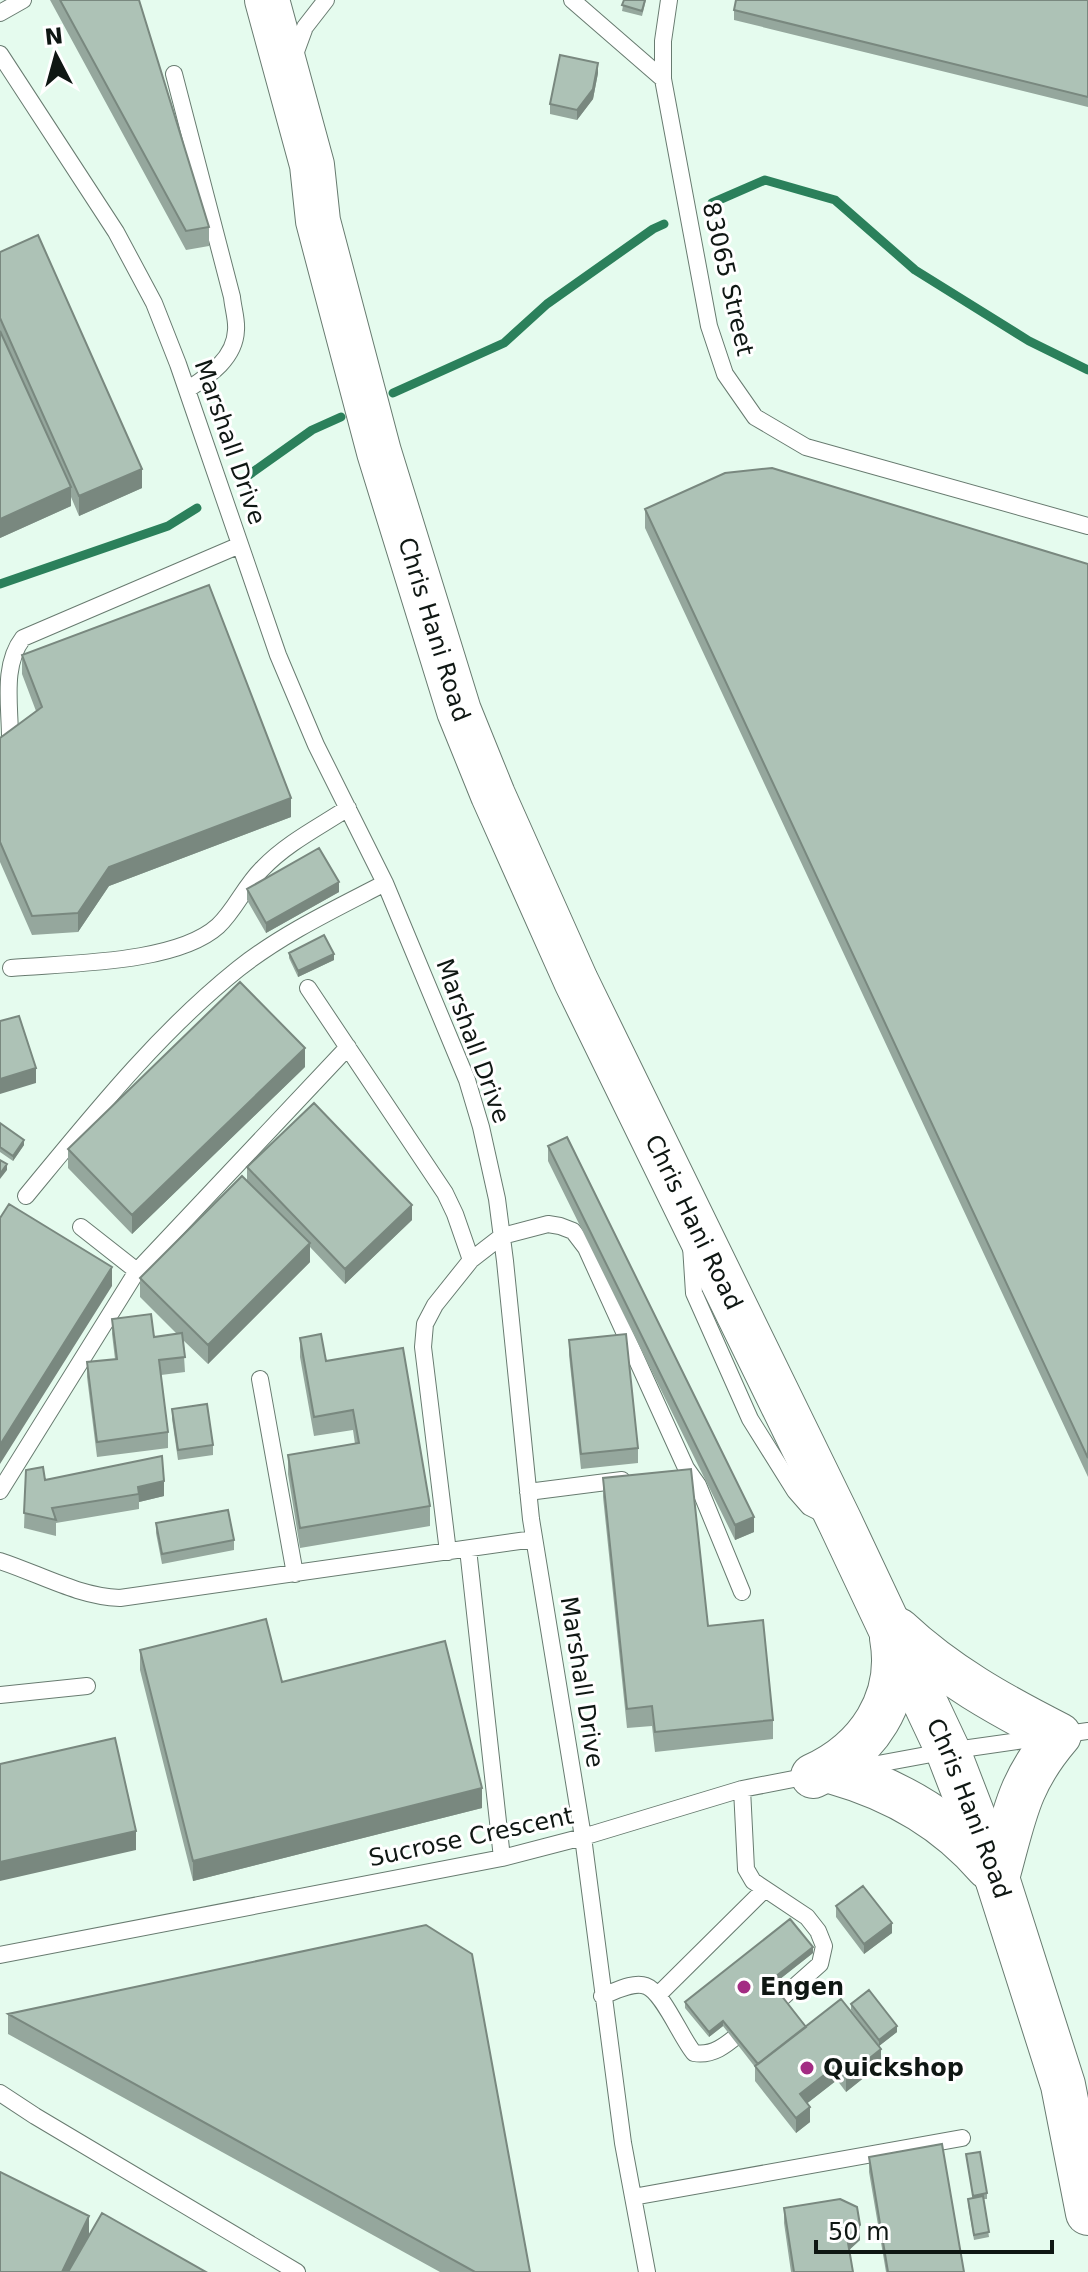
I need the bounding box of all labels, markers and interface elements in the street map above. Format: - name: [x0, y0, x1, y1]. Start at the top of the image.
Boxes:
- north arrow: [16, 16, 96, 96]
- text: N: [43, 23, 64, 50]
- street label: 83065 Street: [697, 199, 759, 359]
- street label: Marshall Drive: [189, 356, 271, 528]
- street label: Chris Hani Road: [392, 534, 476, 726]
- street label: Marshall Drive: [430, 955, 516, 1127]
- street label: Chris Hani Road: [639, 1130, 748, 1314]
- street label: Marshall Drive: [555, 1595, 609, 1769]
- street label: Chris Hani Road: [921, 1714, 1017, 1902]
- street label: Sucrose Crescent: [366, 1802, 576, 1872]
- place label: Engen: [760, 1973, 844, 2001]
- marker: Engen: [735, 1978, 753, 1996]
- place label: Quickshop: [823, 2054, 964, 2082]
- marker: Quickshop: [798, 2059, 816, 2077]
- scale bar: [816, 2204, 1052, 2254]
- text: 50 m: [828, 2218, 890, 2246]

